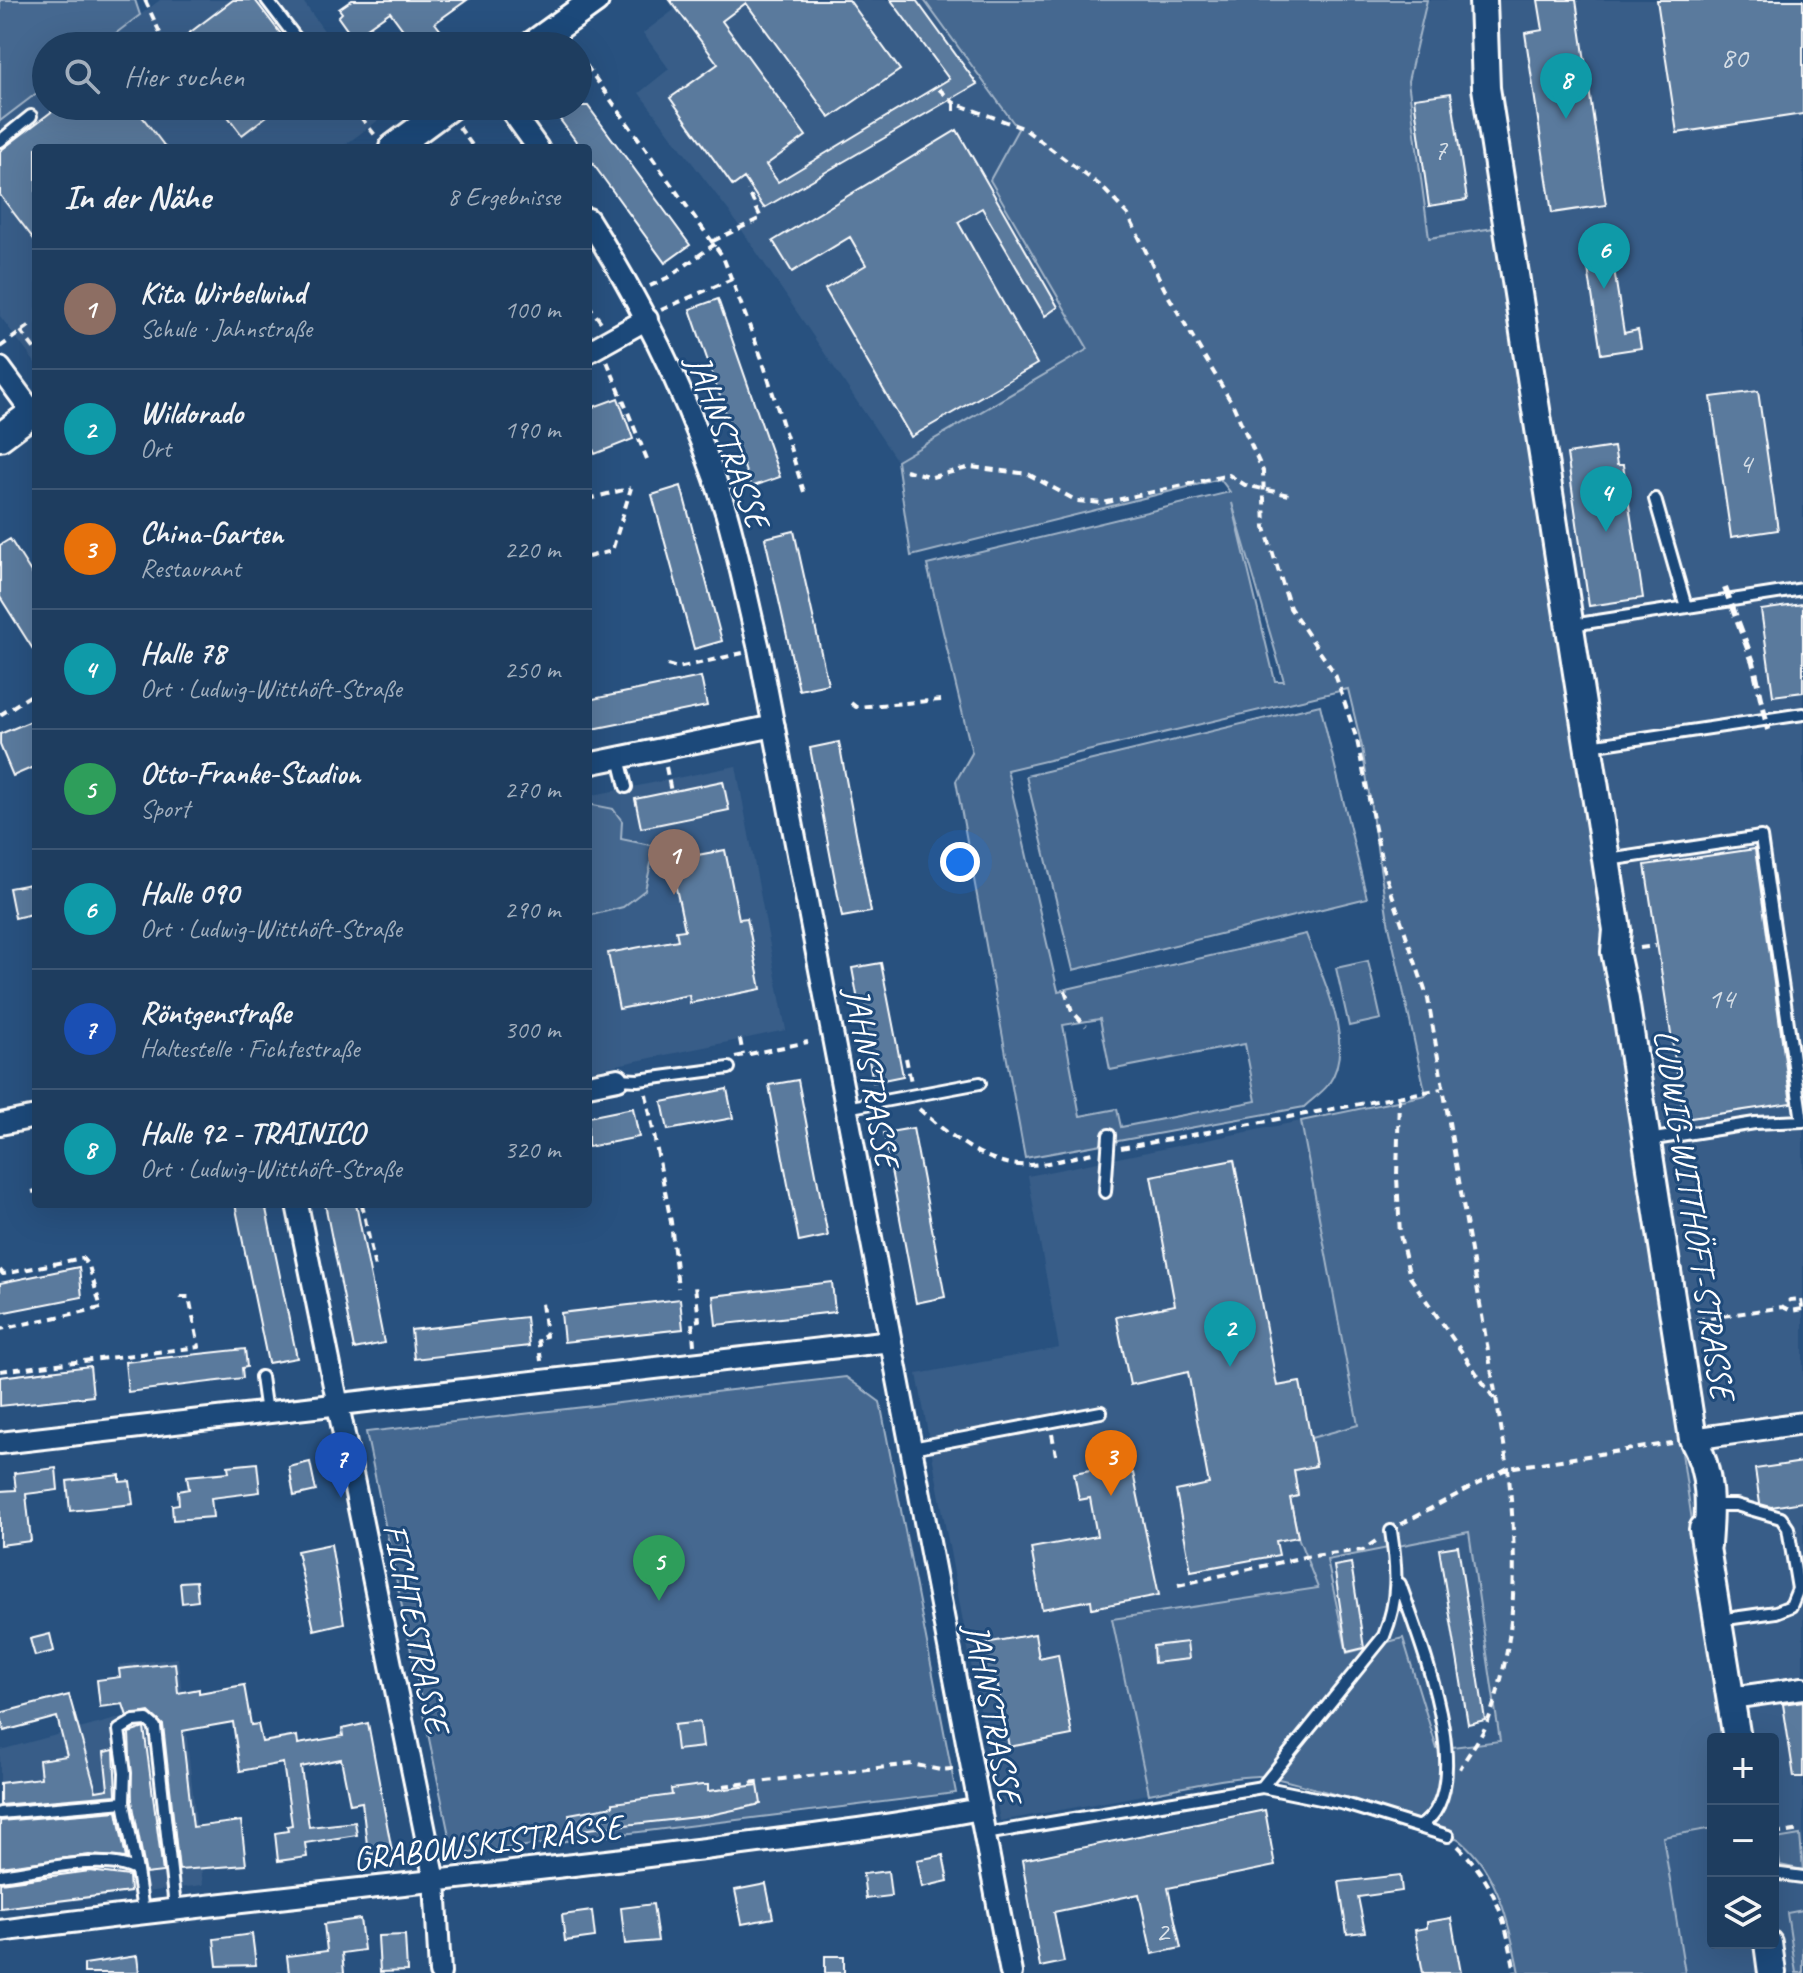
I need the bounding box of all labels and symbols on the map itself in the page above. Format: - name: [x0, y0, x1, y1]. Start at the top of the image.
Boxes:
- house number: 80: [1721, 38, 1750, 76]
- pin: 8: [1540, 53, 1592, 119]
- house number: 7: [1433, 130, 1448, 168]
- pin: 6: [1578, 223, 1630, 289]
- street label: JAHNSTRASSE: [677, 347, 781, 538]
- house number: 4: [1738, 444, 1754, 482]
- pin: 4: [1580, 466, 1632, 532]
- pin: 1: [648, 829, 700, 895]
- your location: [940, 842, 980, 882]
- house number: 14: [1708, 979, 1737, 1017]
- street label: JAHNSTRASSE: [835, 982, 910, 1174]
- street label: LUDWIG-WITTHÖFT-STRASSE: [1644, 1026, 1746, 1406]
- pin: 2: [1204, 1301, 1256, 1367]
- pin: 3: [1085, 1430, 1137, 1496]
- pin: 7: [315, 1432, 367, 1498]
- street label: FICHTESTRASSE: [373, 1520, 460, 1740]
- pin: 5: [633, 1535, 685, 1601]
- street label: JAHNSTRASSE: [955, 1618, 1033, 1810]
- street label: GRABOWSKISTRASSE: [350, 1804, 628, 1880]
- house number: 2: [1155, 1912, 1171, 1950]

